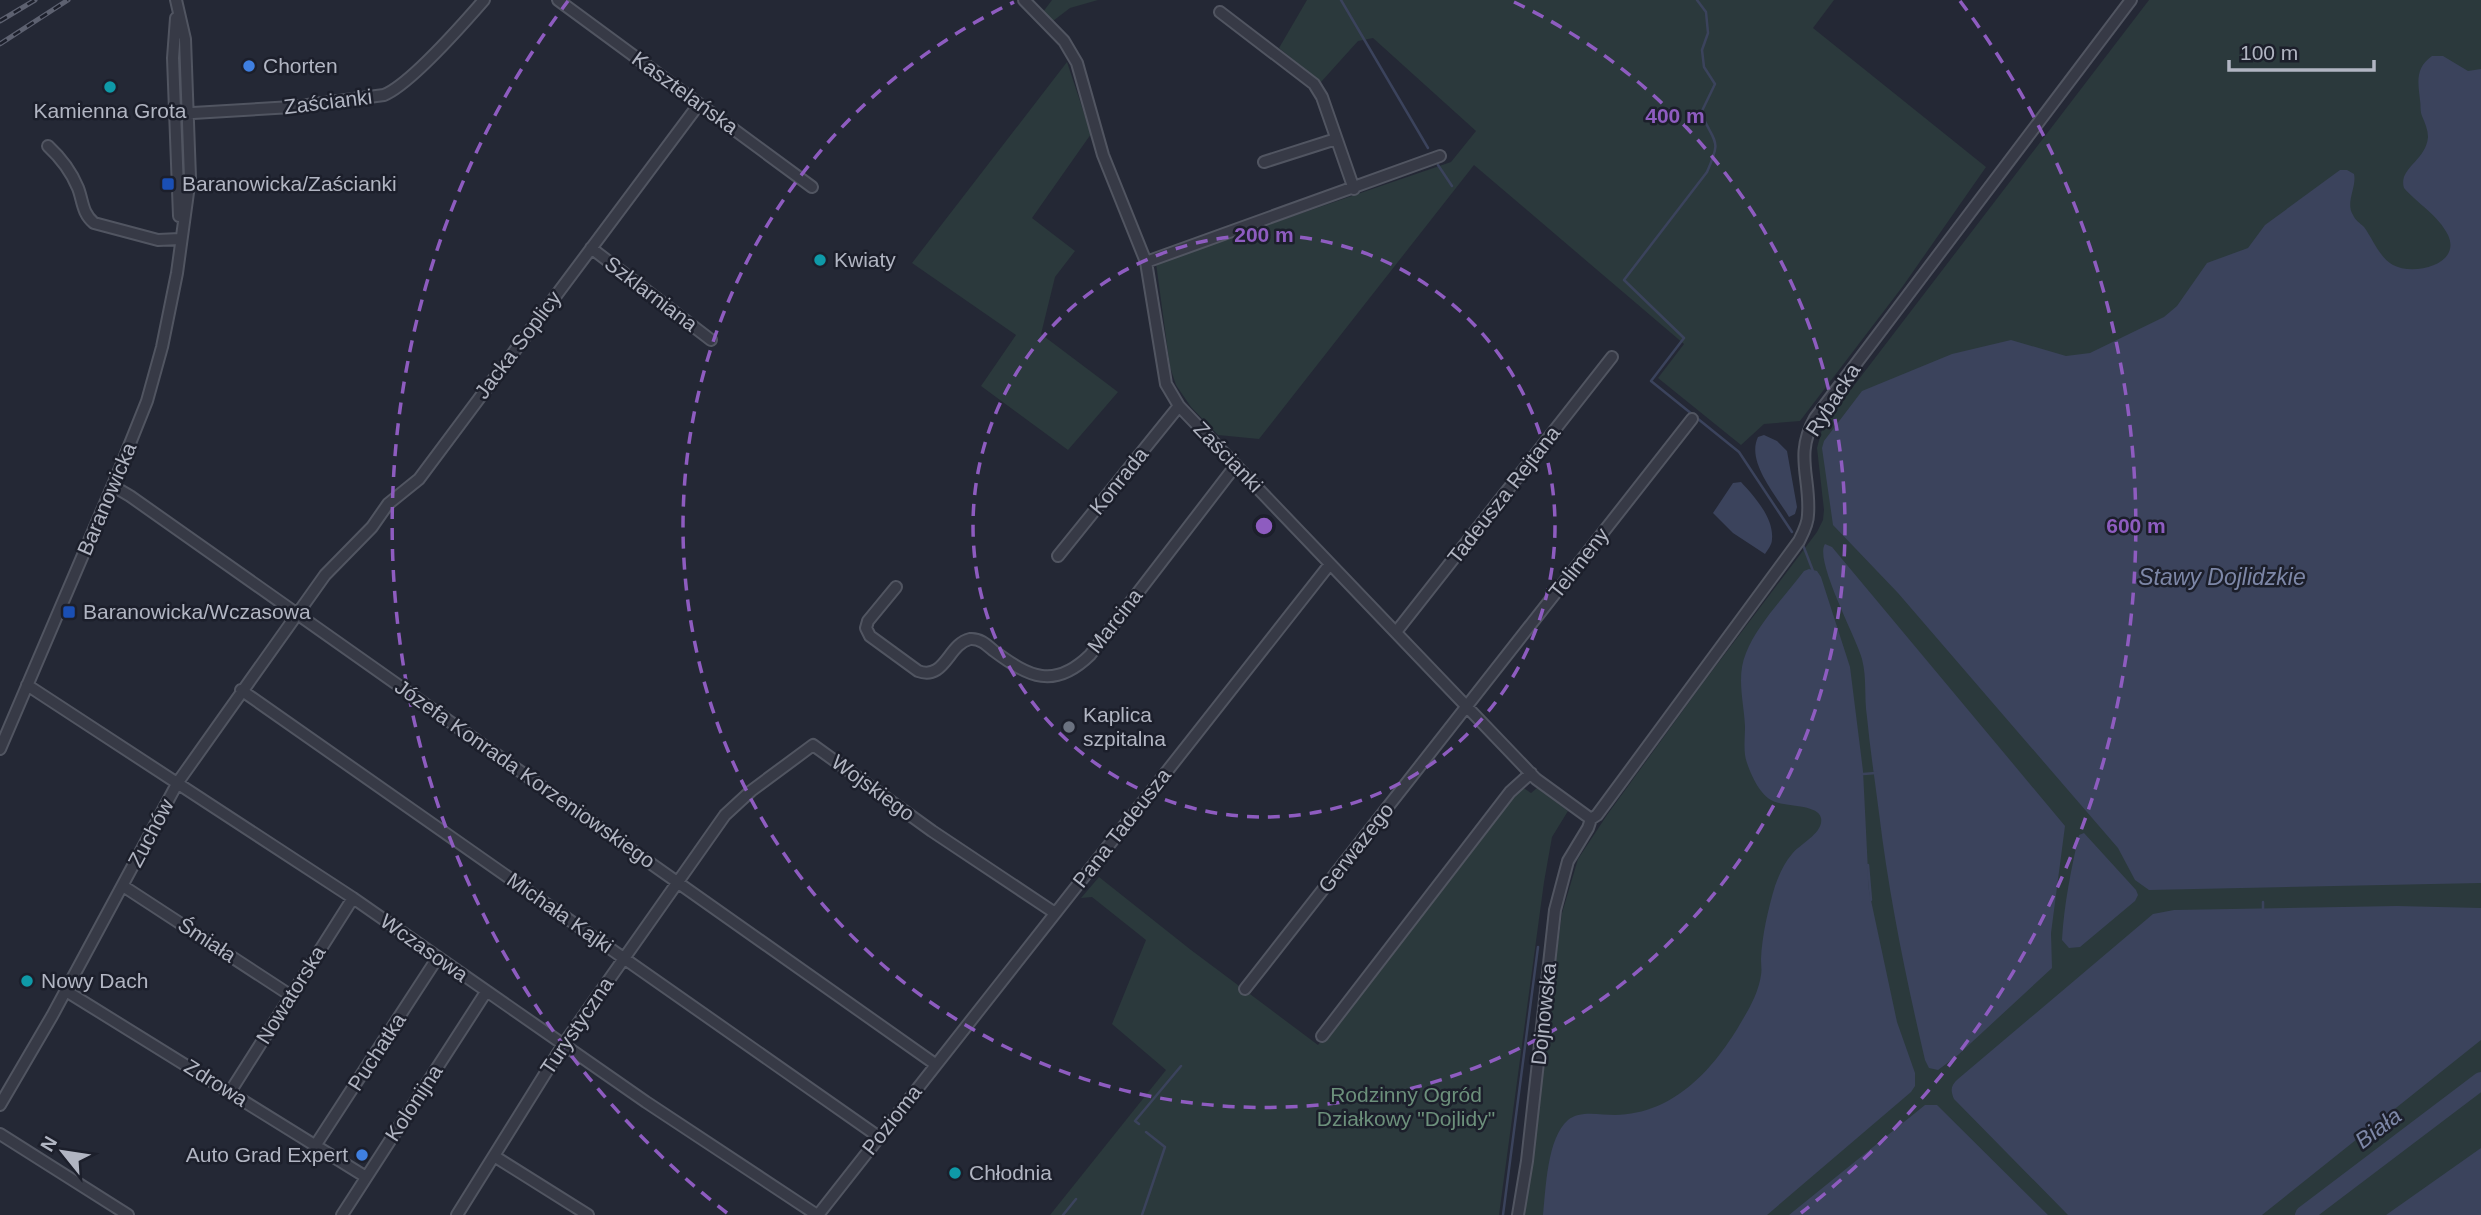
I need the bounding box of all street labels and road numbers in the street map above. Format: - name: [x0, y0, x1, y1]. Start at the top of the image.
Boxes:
- street label: Kasztelańska: [628, 47, 743, 139]
- street label: Zaścianki: [283, 85, 373, 118]
- street label: Szklarniana: [601, 251, 702, 336]
- street label: Jacka Soplicy: [470, 286, 566, 403]
- street label: Rybacka: [1801, 359, 1865, 440]
- street label: Zaścianki: [1189, 417, 1267, 497]
- street label: Tadeusza Rejtana: [1443, 421, 1565, 568]
- street label: Baranowicka: [72, 439, 141, 559]
- street label: Konrada: [1085, 442, 1153, 519]
- street label: Telimeny: [1544, 523, 1613, 602]
- street label: Marcina: [1083, 584, 1147, 657]
- street label: Józefa Konrada Korzeniowskiego: [391, 675, 660, 872]
- street label: Wojskiego: [827, 750, 919, 825]
- street label: Pana Tadeusza: [1068, 763, 1175, 892]
- street label: Zuchów: [123, 794, 178, 871]
- street label: Gerwazego: [1313, 798, 1398, 897]
- street label: Michała Kajki: [503, 868, 618, 957]
- street label: Wczasowa: [376, 909, 473, 986]
- street label: Śmiała: [174, 912, 241, 967]
- street label: Nowatorska: [251, 941, 330, 1048]
- street label: Dojnowska: [1527, 961, 1560, 1066]
- street label: Turystyczna: [536, 972, 618, 1079]
- street label: Puchatka: [343, 1008, 410, 1095]
- street label: Zdrowa: [180, 1054, 252, 1111]
- street label: Kolonijna: [380, 1060, 447, 1145]
- street label: Pozioma: [857, 1080, 926, 1159]

